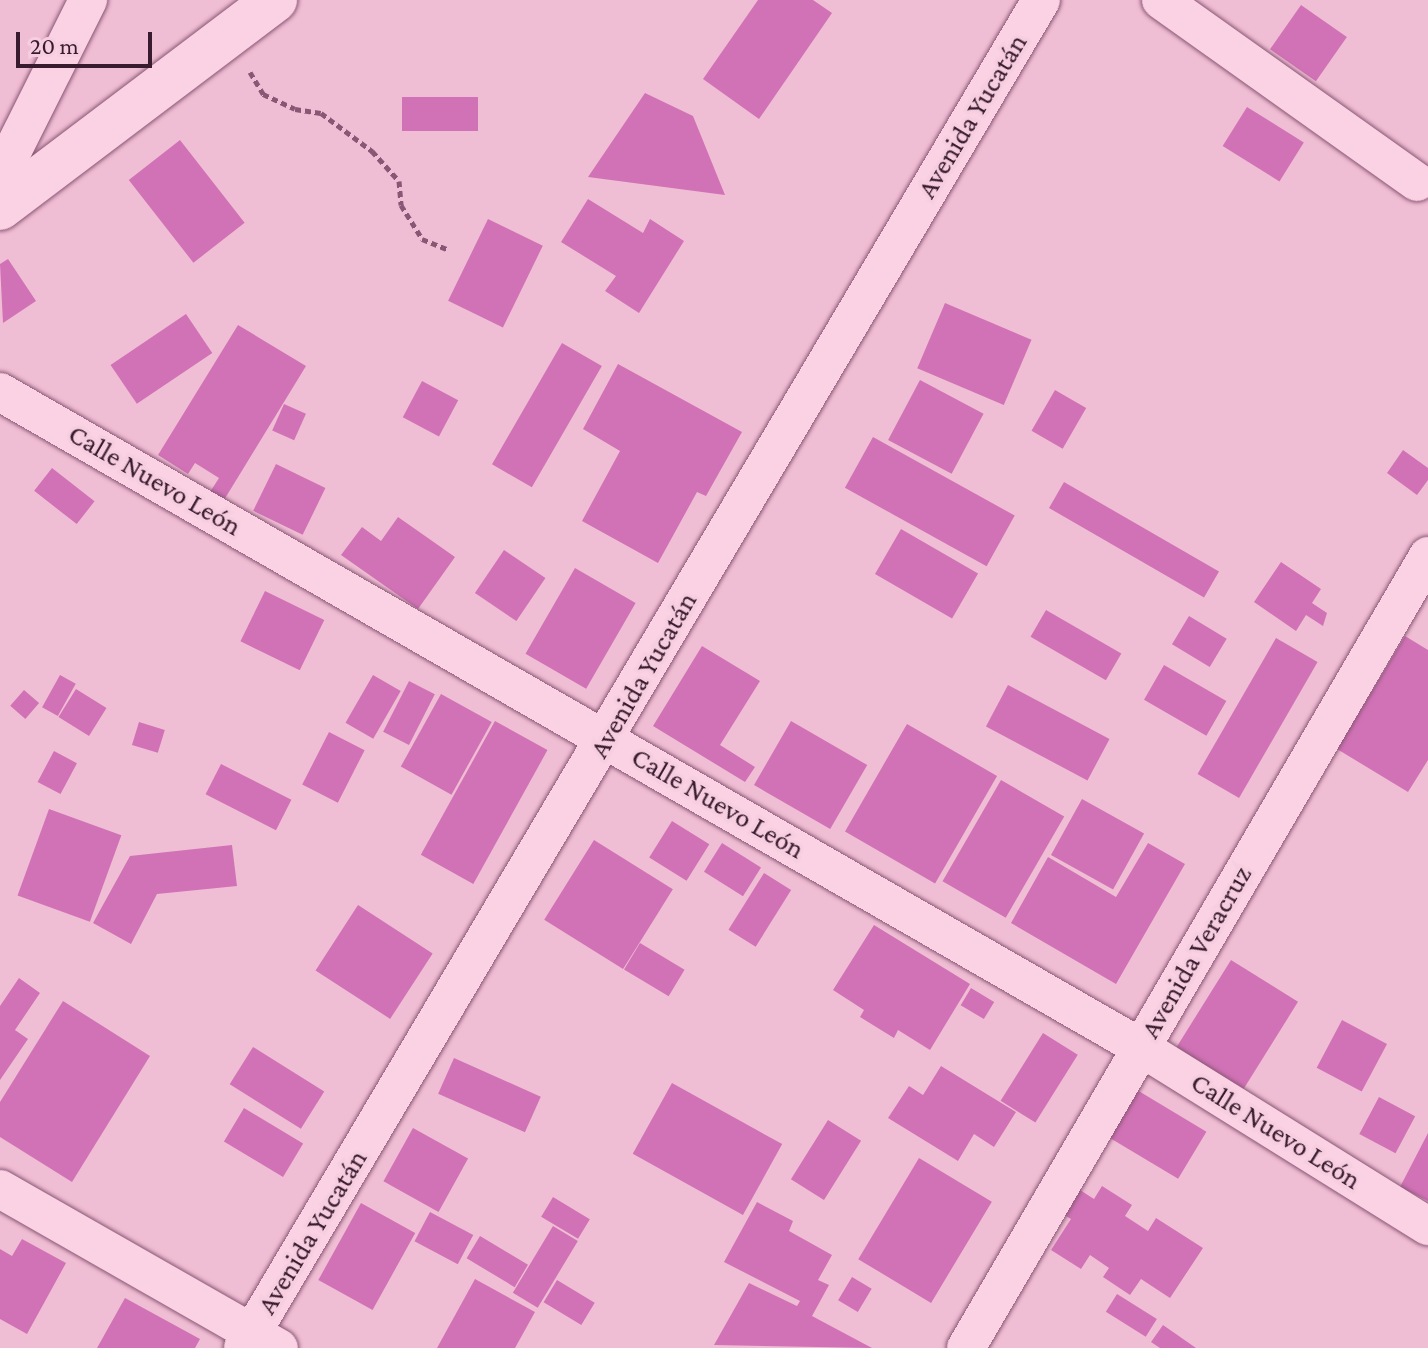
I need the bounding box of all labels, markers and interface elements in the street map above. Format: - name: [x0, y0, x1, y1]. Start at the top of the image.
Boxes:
- scale bar: [20, 16, 156, 66]
- street label: Avenida Yucatán: [910, 28, 1034, 204]
- text: 20 m: [30, 32, 79, 59]
- street label: Calle Nuevo León: [63, 417, 247, 543]
- street label: Avenida Yucatán: [582, 586, 704, 764]
- street label: Calle Nuevo León: [626, 740, 810, 866]
- street label: Avenida Veracruz: [1133, 860, 1259, 1044]
- street label: Calle Nuevo León: [1185, 1065, 1367, 1197]
- street label: Avenida Yucatán: [250, 1144, 374, 1320]

